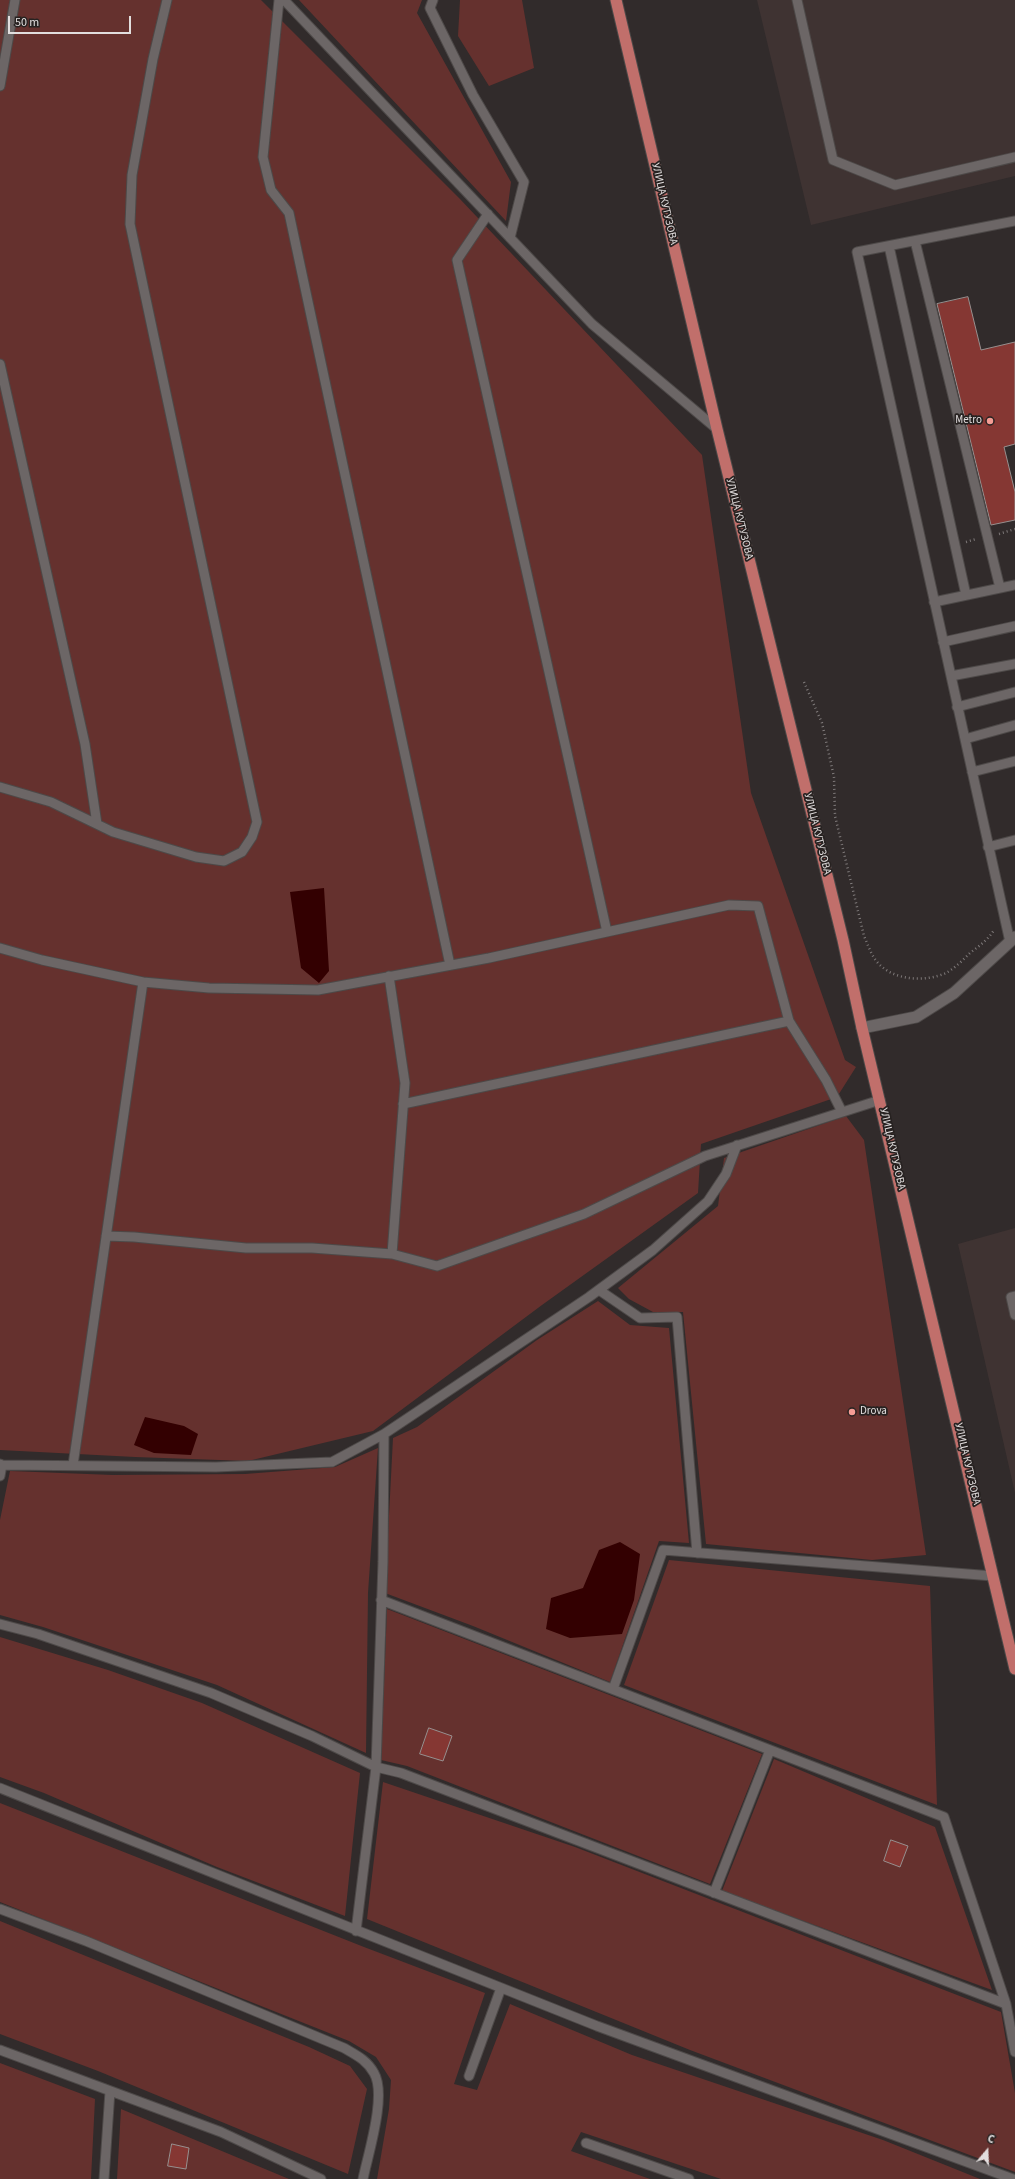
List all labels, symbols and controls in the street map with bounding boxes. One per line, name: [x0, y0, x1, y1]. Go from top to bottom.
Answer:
scale bar: [10, 8, 133, 34]
text: 50 m: [15, 14, 39, 31]
street label: УЛИЦА КУТУЗОВА: [648, 162, 680, 246]
place label: Metro: [955, 414, 982, 428]
marker: Metro: [985, 416, 995, 426]
street label: УЛИЦА КУТУЗОВА: [722, 477, 756, 561]
street label: УЛИЦА КУТУЗОВА: [800, 792, 834, 876]
street label: УЛИЦА КУТУЗОВА: [876, 1107, 908, 1191]
place label: Drova: [860, 1405, 887, 1419]
marker: Drova: [847, 1407, 857, 1417]
street label: УЛИЦА КУТУЗОВА: [951, 1422, 983, 1506]
north arrow: [967, 2131, 1007, 2171]
text: С: [986, 2131, 997, 2147]

